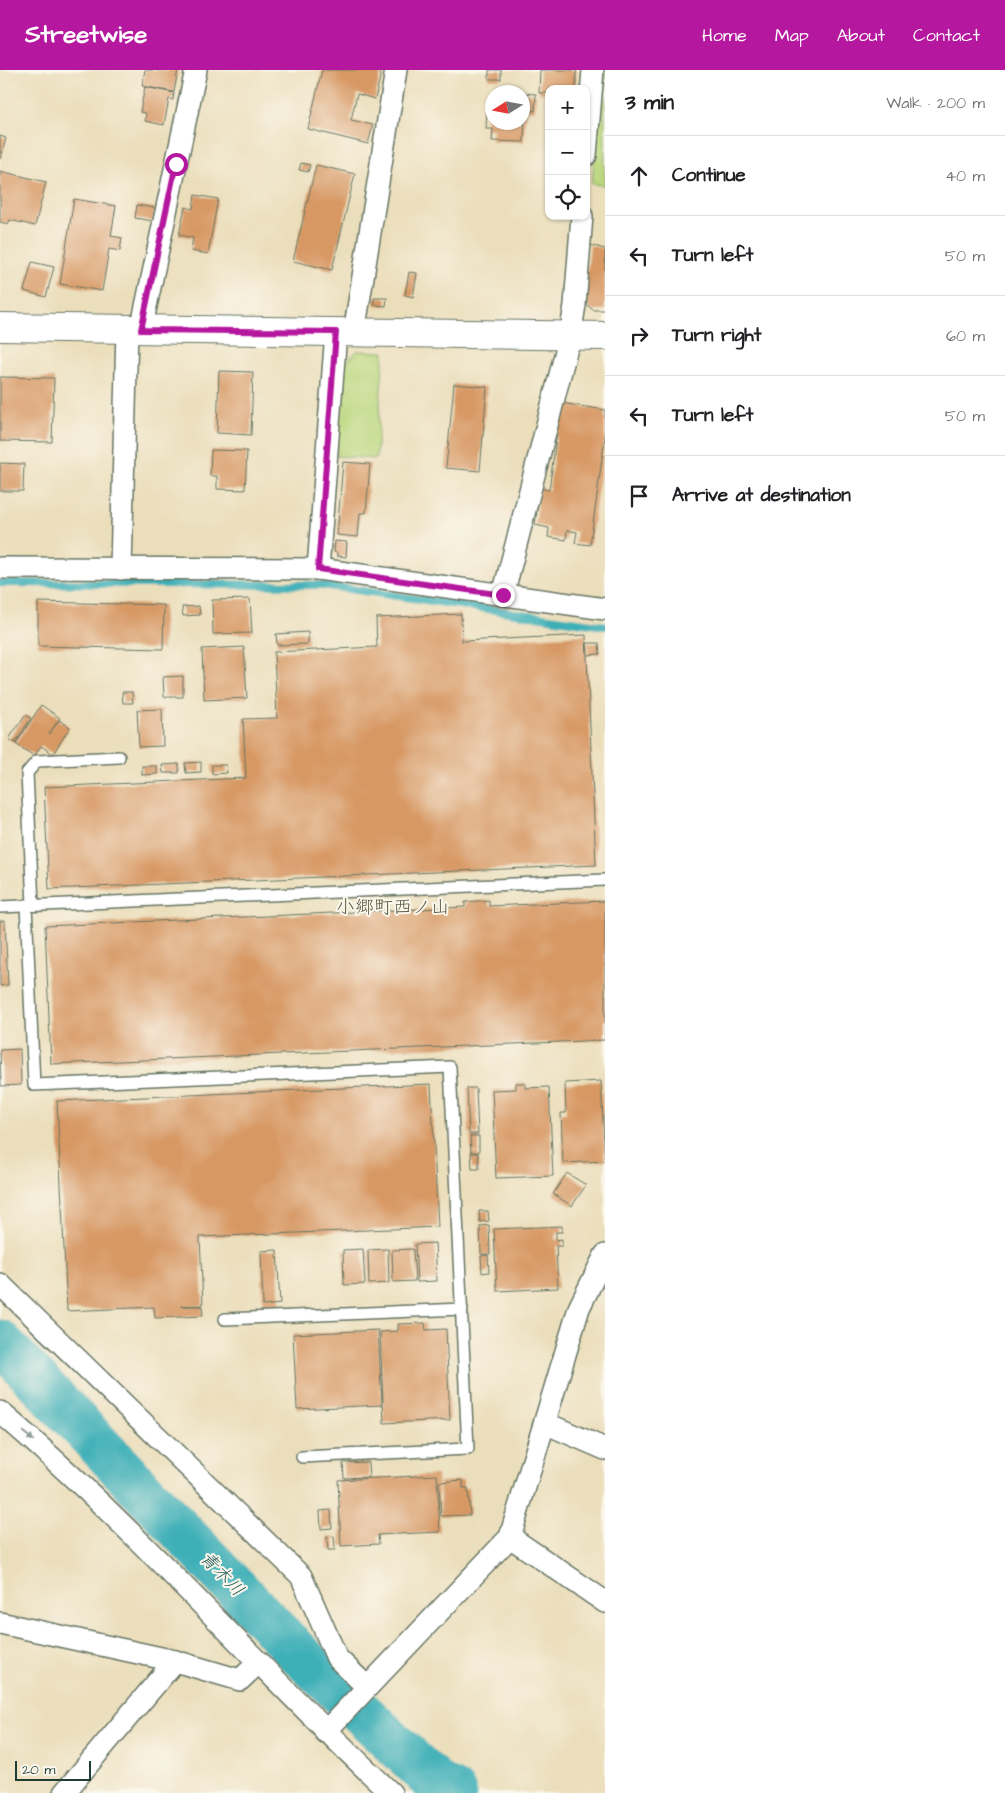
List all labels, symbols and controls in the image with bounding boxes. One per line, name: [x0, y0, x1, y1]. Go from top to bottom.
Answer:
text: Streetwise: [25, 18, 147, 52]
text: Home: [702, 23, 747, 48]
text: Map: [775, 23, 809, 48]
text: About: [837, 23, 885, 48]
text: Contact: [913, 23, 980, 48]
north arrow: [485, 85, 530, 130]
map controls: [545, 85, 590, 220]
button: +: [545, 85, 590, 130]
text: 3 min: [625, 88, 674, 117]
text: Walk · 200 m: [886, 92, 985, 114]
button: −: [545, 130, 590, 175]
route start: [165, 153, 188, 176]
icon: ahead: [625, 162, 653, 190]
text: Continue: [672, 162, 746, 189]
text: 40 m: [945, 165, 985, 187]
button: locate: [545, 175, 590, 220]
icon: left: [625, 242, 653, 270]
text: Turn left: [672, 242, 753, 269]
text: 50 m: [945, 245, 985, 267]
icon: right: [625, 322, 653, 350]
text: Turn right: [672, 322, 761, 349]
text: 60 m: [946, 325, 985, 347]
icon: left: [625, 402, 653, 430]
text: Turn left: [672, 402, 753, 429]
text: 50 m: [945, 405, 985, 427]
icon: arrive: [625, 482, 653, 510]
text: Arrive at destination: [672, 482, 851, 509]
route end: [492, 584, 515, 607]
district label: 小郷町西ノ山: [336, 894, 450, 921]
one-way arrow: [21, 1430, 34, 1441]
water label: 青木川: [194, 1546, 250, 1602]
scale bar: [15, 1758, 91, 1781]
text: 20 m: [22, 1760, 55, 1780]

